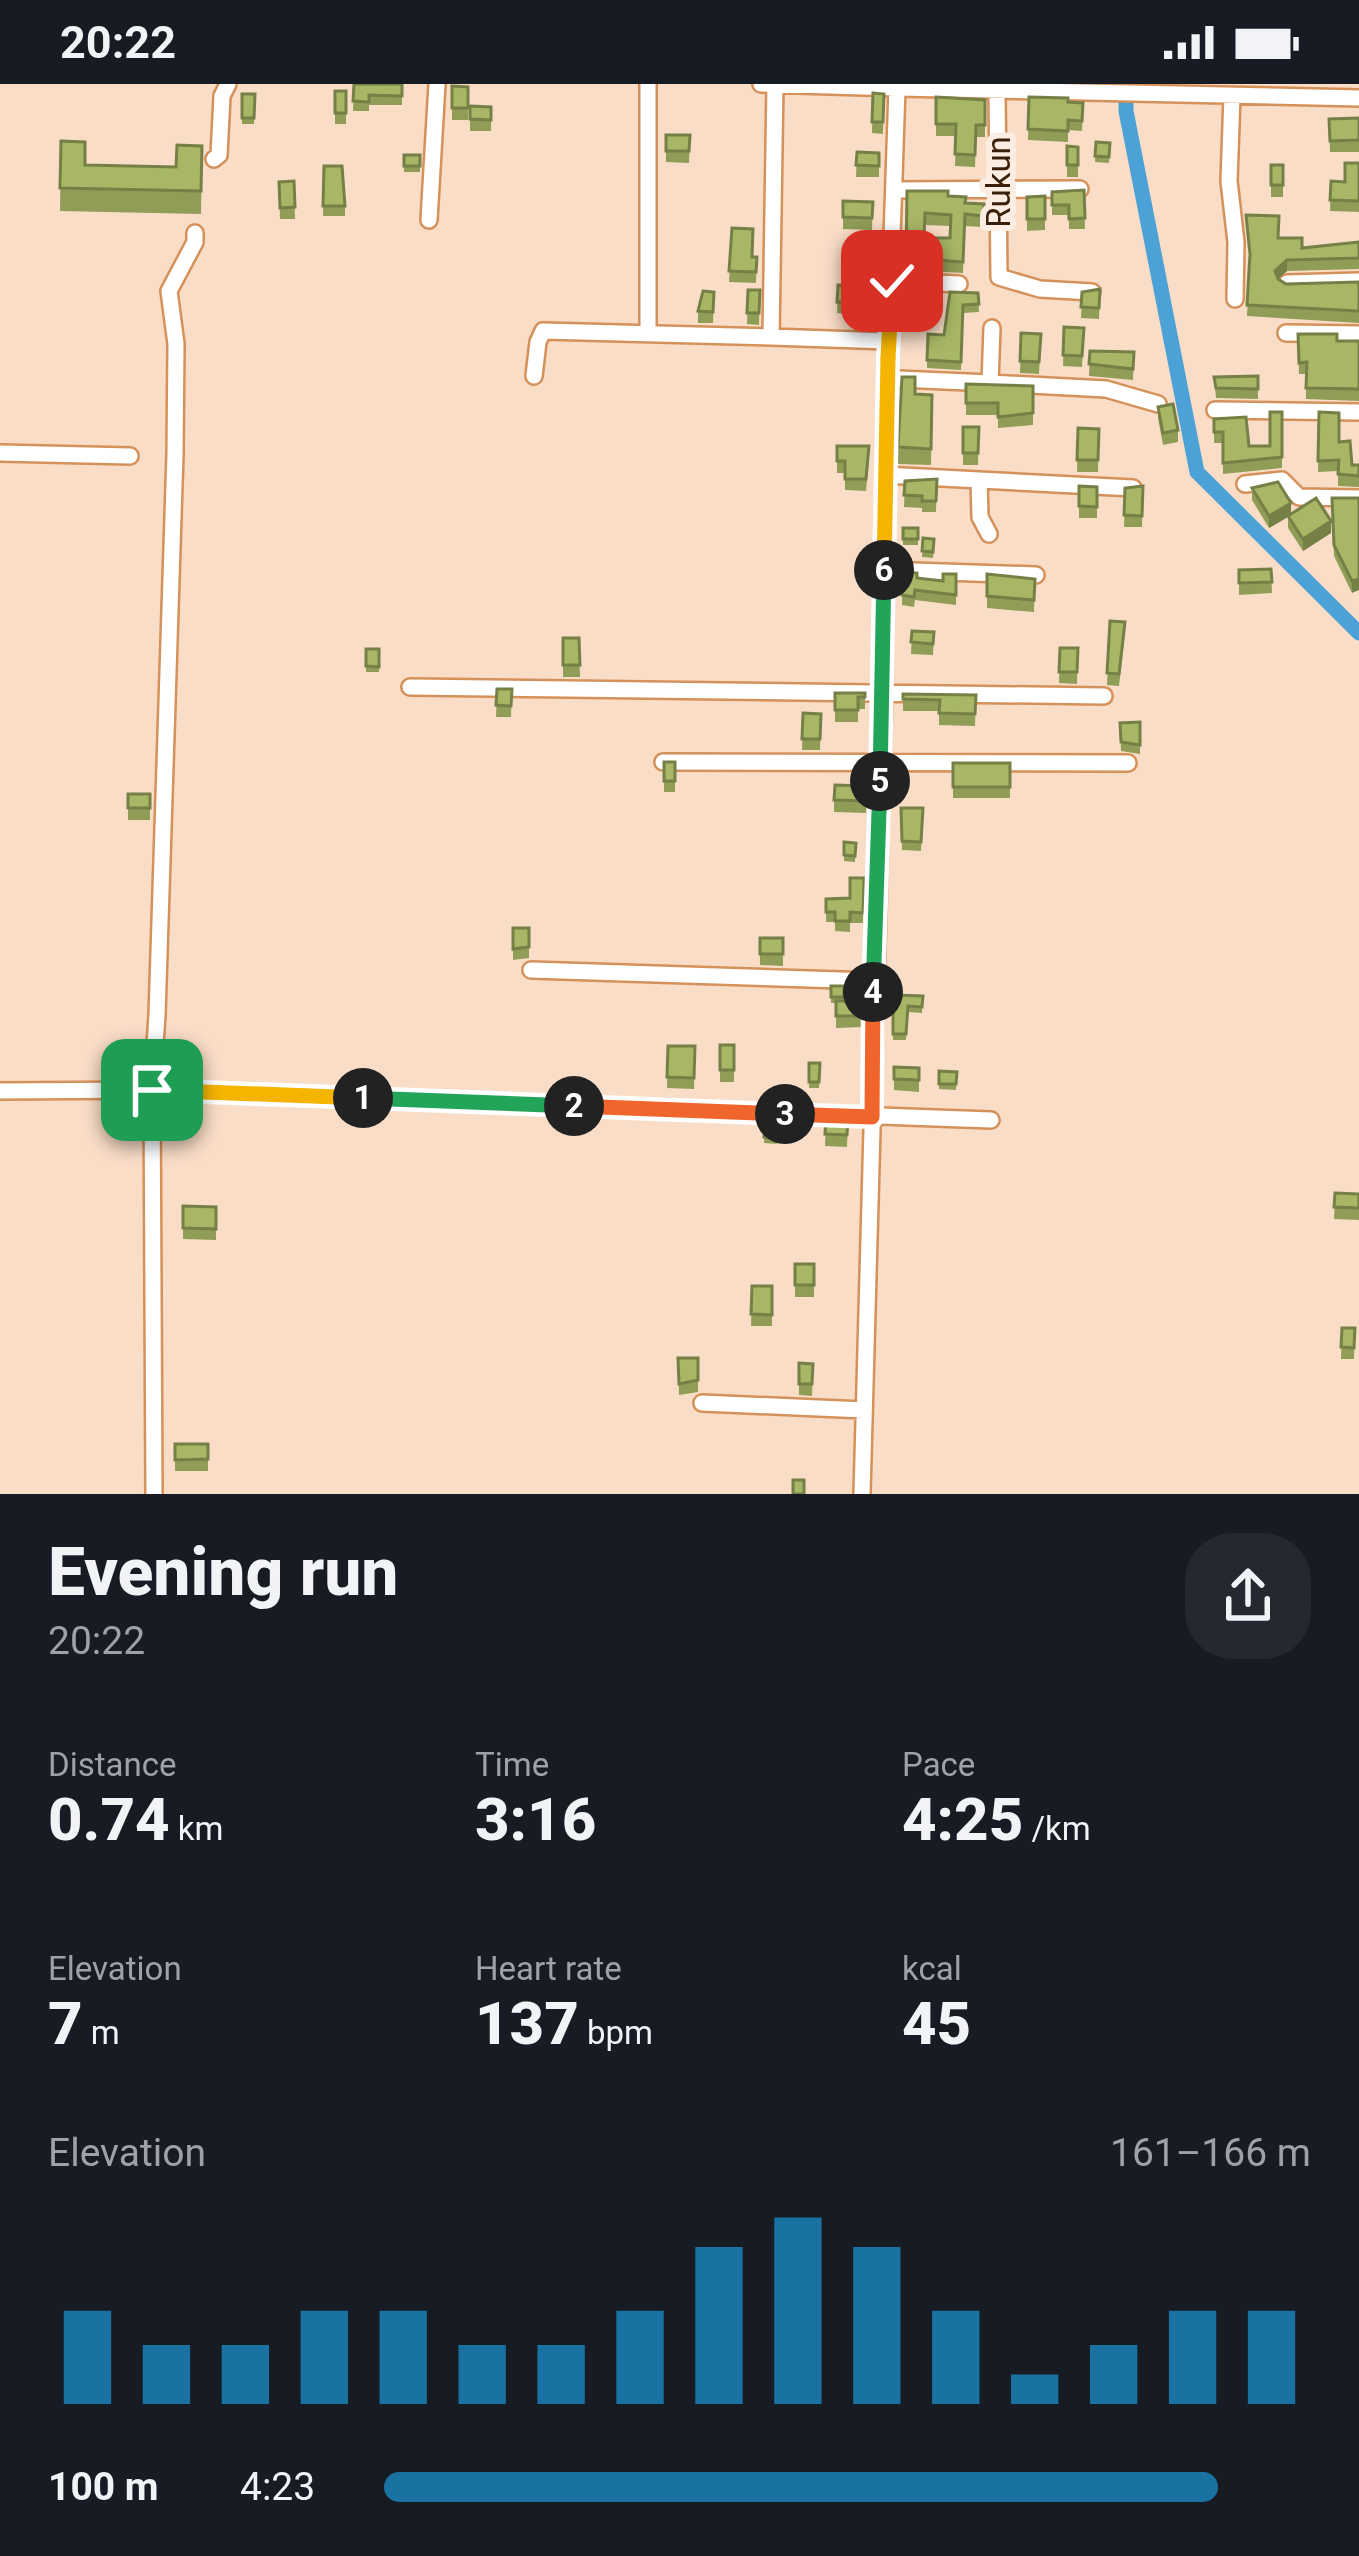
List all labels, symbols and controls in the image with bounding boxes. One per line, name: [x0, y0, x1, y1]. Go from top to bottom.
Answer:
text: 20:22: [60, 16, 176, 69]
street label: Rukun: [979, 136, 1018, 228]
pin: [841, 230, 943, 332]
icon: check: [859, 248, 925, 314]
pin: 6: [854, 540, 914, 600]
text: 6: [875, 550, 893, 589]
pin: 5: [850, 751, 910, 811]
text: 5: [871, 761, 889, 800]
pin: 4: [843, 962, 903, 1022]
text: 4: [864, 972, 882, 1011]
pin: [101, 1039, 203, 1141]
icon: arrive: [119, 1057, 185, 1123]
pin: 1: [333, 1068, 393, 1128]
pin: 2: [544, 1076, 604, 1136]
text: 1: [354, 1078, 372, 1117]
pin: 3: [755, 1084, 815, 1144]
text: 2: [565, 1086, 583, 1125]
text: 3: [776, 1094, 794, 1133]
button: share: [1185, 1533, 1311, 1659]
text: Evening run: [48, 1534, 399, 1611]
text: 20:22: [48, 1618, 145, 1664]
text: Distance: [48, 1745, 176, 1784]
text: Time: [475, 1745, 549, 1784]
text: Pace: [902, 1745, 975, 1784]
text: 0.74: [48, 1784, 170, 1855]
text: 3:16: [475, 1784, 596, 1855]
text: 4:25: [902, 1784, 1023, 1855]
text: km: [170, 1809, 223, 1848]
text: /km: [1023, 1809, 1091, 1848]
text: Elevation: [48, 1949, 182, 1988]
text: Heart rate: [475, 1949, 622, 1988]
text: kcal: [902, 1949, 962, 1988]
text: 7: [48, 1988, 83, 2059]
text: 137: [475, 1988, 579, 2059]
text: 45: [902, 1988, 971, 2059]
text: m: [83, 2013, 120, 2052]
text: bpm: [579, 2013, 653, 2052]
text: Elevation: [48, 2130, 206, 2176]
text: 161–166 m: [1110, 2130, 1311, 2176]
text: 100 m: [48, 2464, 159, 2510]
text: 4:23: [240, 2464, 315, 2510]

